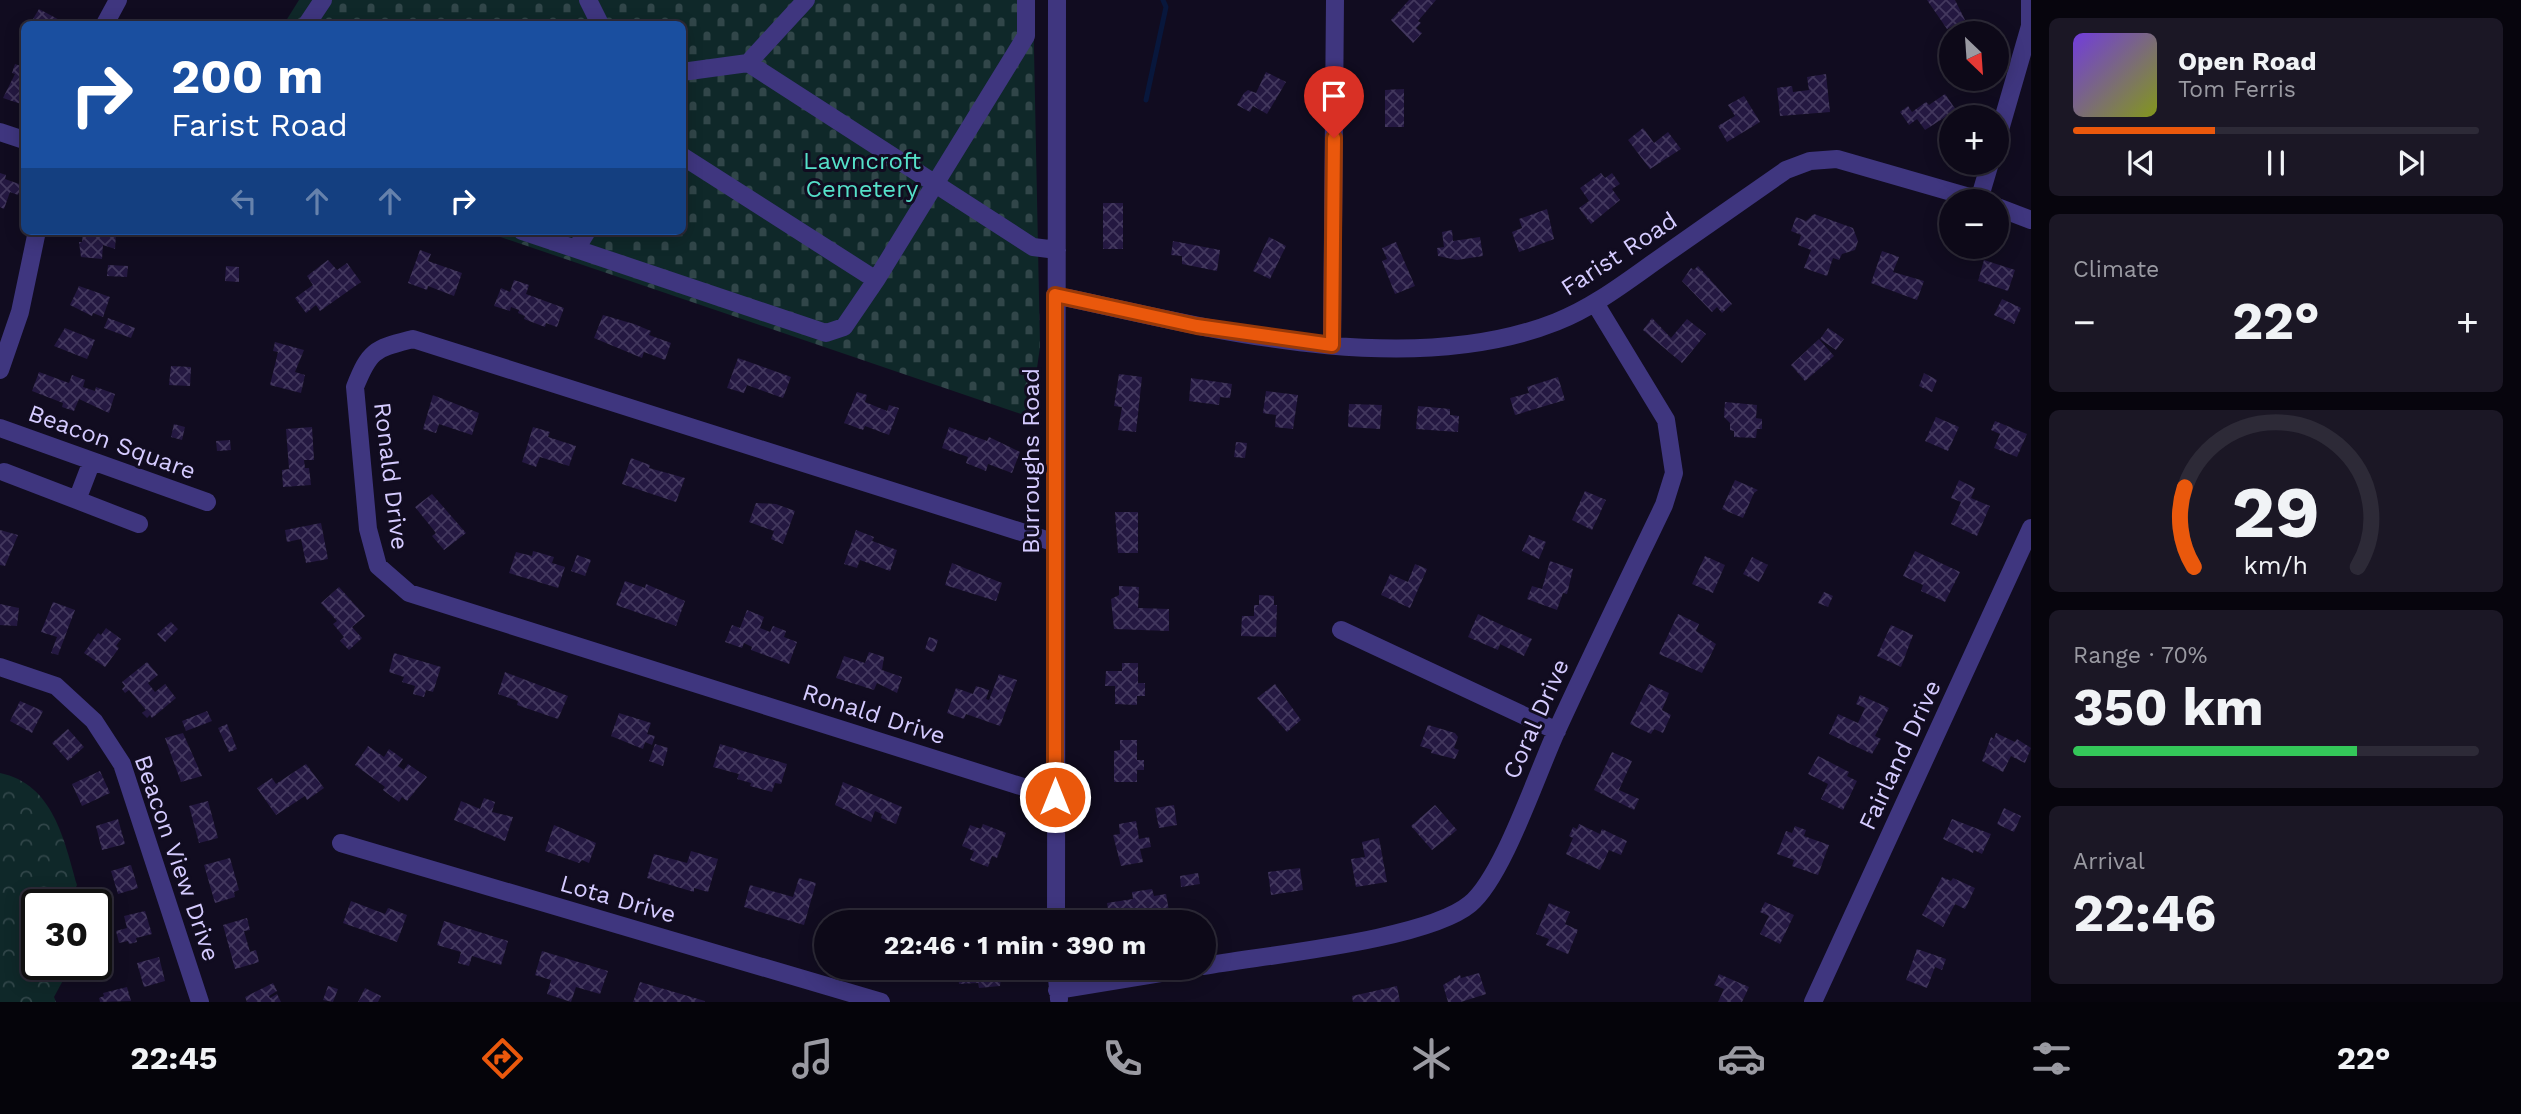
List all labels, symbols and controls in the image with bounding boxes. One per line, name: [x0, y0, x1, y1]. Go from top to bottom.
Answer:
north arrow: [1939, 21, 2009, 91]
map controls: [1939, 21, 2009, 259]
text: Open Road: [2178, 46, 2316, 76]
text: 200 m: [171, 47, 323, 105]
icon: right: [56, 49, 147, 140]
pin: [1304, 66, 1364, 138]
text: Tom Ferris: [2178, 76, 2296, 103]
icon: arrive: [1315, 77, 1353, 115]
button: +: [1939, 105, 2009, 175]
text: Farist Road: [171, 106, 348, 144]
icon: previous: [2122, 144, 2160, 182]
icon: pause: [2257, 144, 2295, 182]
icon: next: [2392, 144, 2430, 182]
park label: Lawncroft Cemetery: [803, 147, 921, 203]
icon: left: [225, 182, 263, 220]
icon: ahead: [298, 182, 336, 220]
icon: ahead: [371, 182, 409, 220]
icon: right: [444, 182, 482, 220]
button: −: [1939, 189, 2009, 259]
street label: Farist Road: [1556, 206, 1682, 302]
text: Climate: [2073, 256, 2159, 283]
text: 22°: [2232, 291, 2320, 352]
text: −: [2073, 300, 2096, 344]
text: +: [2456, 300, 2479, 344]
street label: Burroughs Road: [1017, 368, 1045, 554]
street label: Beacon Square: [24, 399, 200, 485]
street label: Ronald Drive: [368, 401, 414, 551]
text: 29: [2232, 469, 2320, 555]
text: km/h: [2244, 551, 2308, 580]
text: Range · 70%: [2073, 642, 2207, 669]
street label: Coral Drive: [1497, 655, 1575, 783]
street label: Fairland Drive: [1853, 676, 1947, 834]
text: 350 km: [2073, 677, 2264, 738]
street label: Ronald Drive: [799, 678, 949, 750]
street label: Beacon View Drive: [129, 751, 225, 965]
position arrow: [1018, 760, 1092, 834]
text: Arrival: [2073, 848, 2145, 875]
street label: Lota Drive: [557, 869, 679, 929]
text: 22:46: [2073, 883, 2216, 944]
speed limit sign: 30: [21, 889, 112, 980]
text: 22:46 · 1 min · 390 m: [884, 930, 1146, 960]
icon: directions: [478, 1034, 527, 1083]
icon: music: [788, 1034, 837, 1083]
icon: phone: [1098, 1034, 1147, 1083]
icon: climate: [1407, 1034, 1456, 1083]
icon: car: [1717, 1034, 1766, 1083]
icon: filters: [2027, 1034, 2076, 1083]
text: 22:45: [130, 1039, 218, 1077]
text: 22°: [2337, 1039, 2391, 1077]

